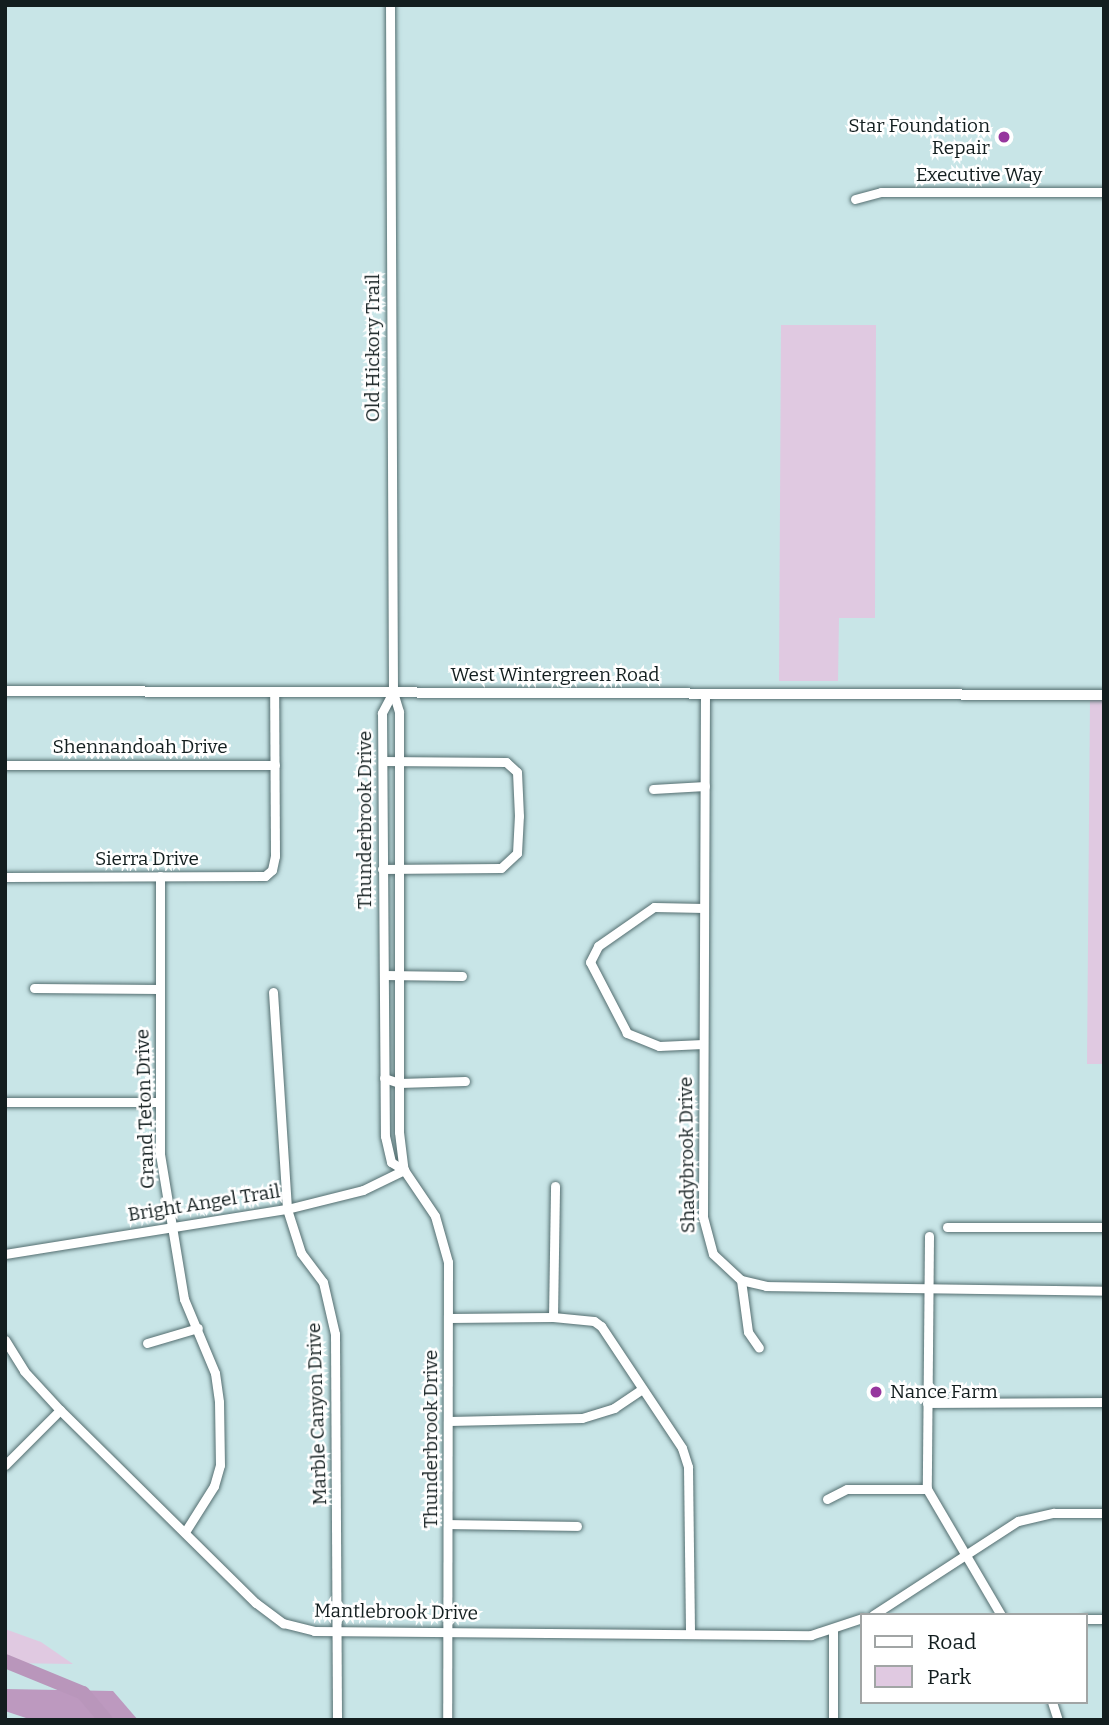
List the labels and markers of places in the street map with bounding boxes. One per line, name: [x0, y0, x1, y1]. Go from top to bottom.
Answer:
place label: Star Foundation Repair: [848, 115, 990, 159]
marker: Star Foundation Repair: [996, 129, 1012, 145]
place label: Nance Farm: [890, 1381, 998, 1403]
marker: Nance Farm: [868, 1384, 884, 1400]

